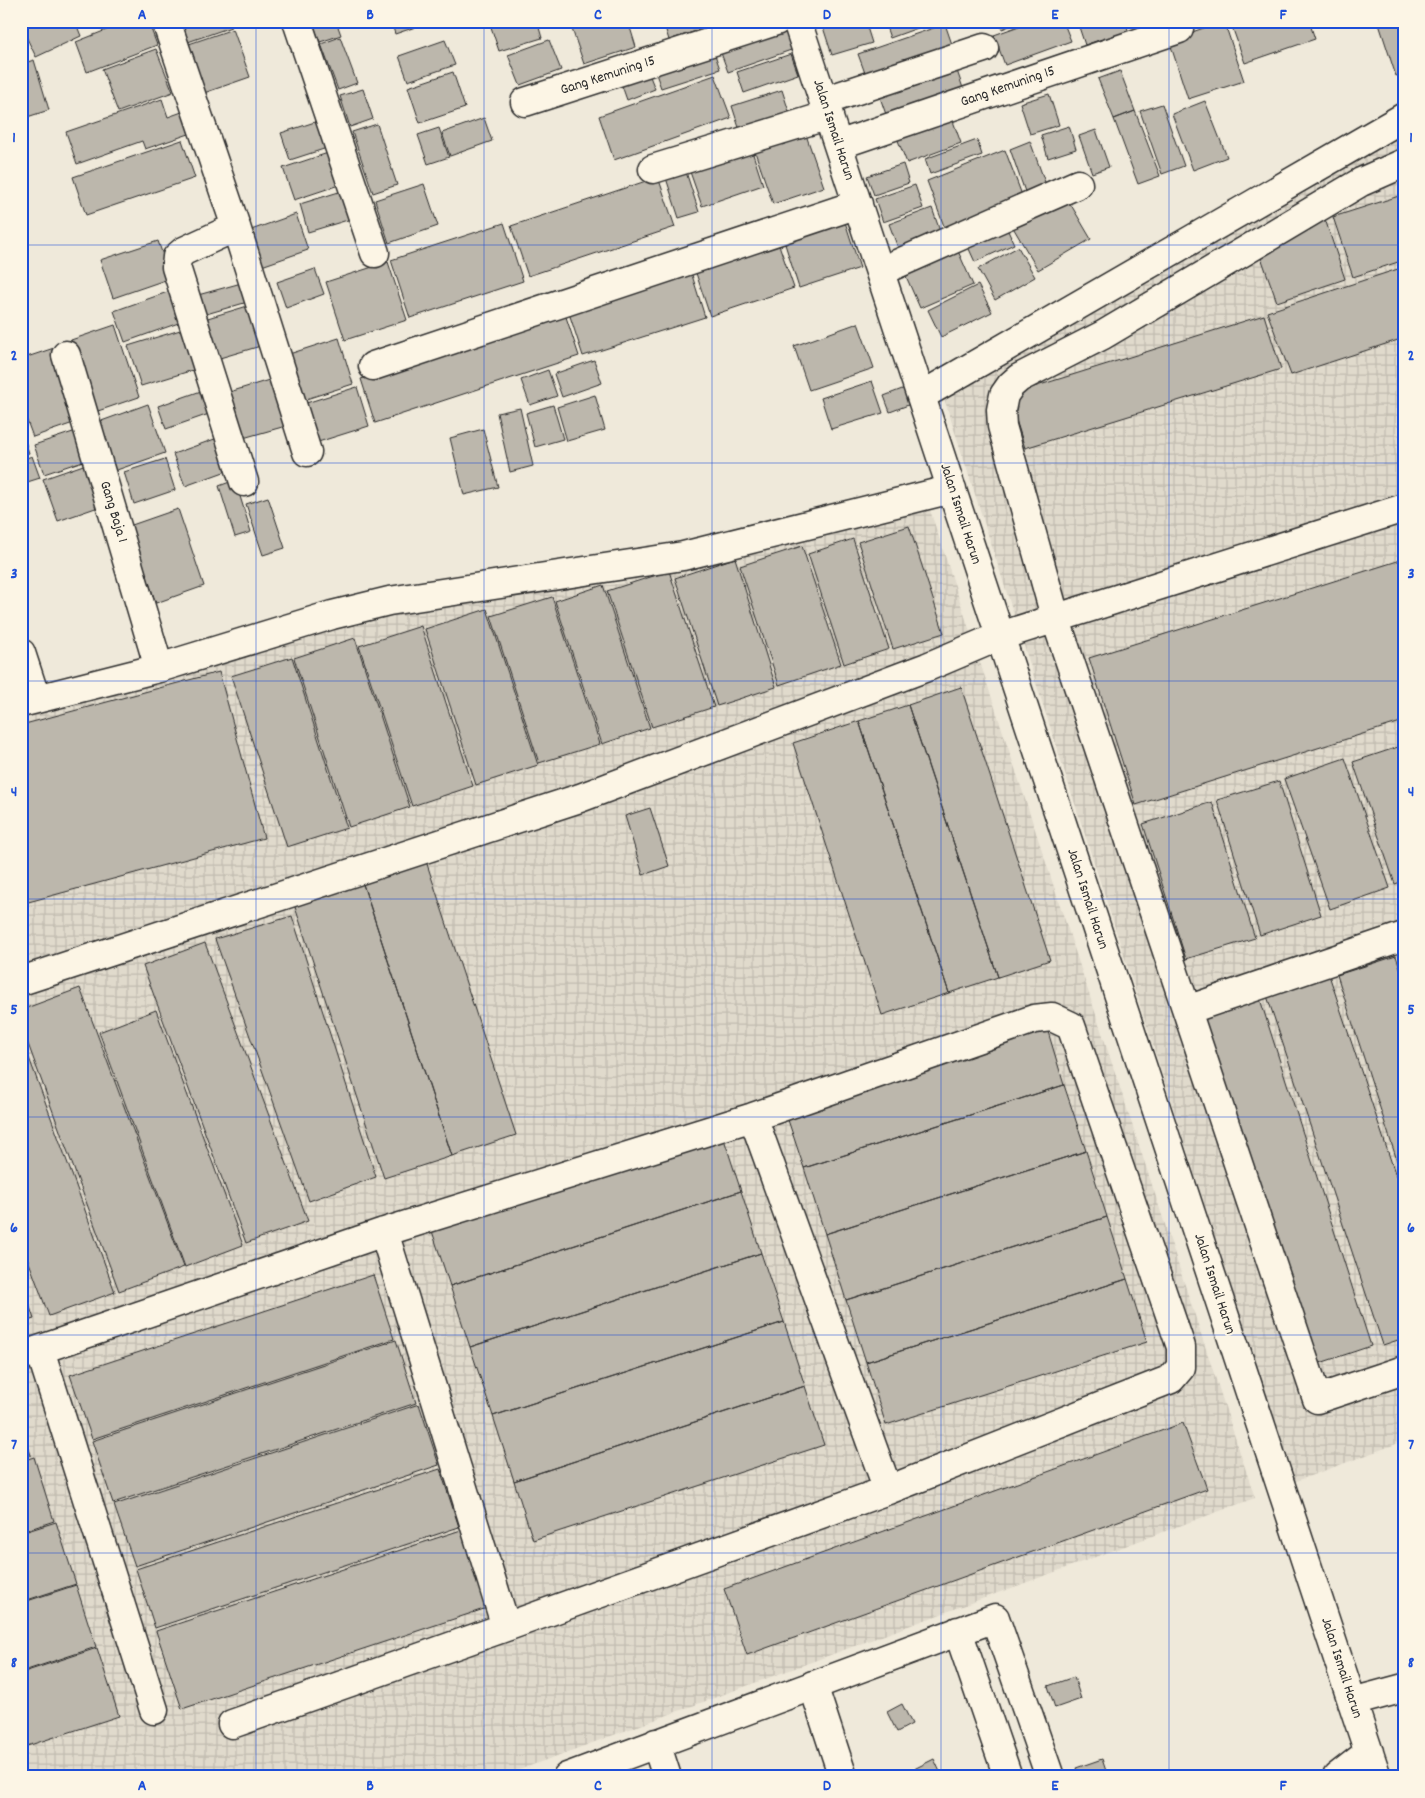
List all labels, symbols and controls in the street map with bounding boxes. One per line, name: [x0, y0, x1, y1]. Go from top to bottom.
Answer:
text: A: [138, 4, 147, 27]
text: B: [366, 4, 374, 27]
text: C: [594, 4, 602, 27]
text: D: [823, 4, 832, 27]
text: E: [1051, 4, 1059, 27]
text: F: [1279, 4, 1287, 27]
street label: Gang Kemuning 15: [558, 50, 658, 102]
street label: Gang Kemuning 15: [958, 61, 1058, 113]
street label: Jalan Ismail Harun: [806, 77, 860, 183]
text: 1: [12, 127, 16, 150]
text: 1: [1409, 127, 1413, 150]
text: 2: [11, 345, 18, 368]
text: 2: [1408, 345, 1415, 368]
street label: Jalan Ismail Harun: [933, 461, 987, 567]
street label: Gang Baja 1: [93, 478, 133, 546]
text: 3: [10, 563, 18, 586]
text: 3: [1407, 563, 1415, 586]
text: 4: [11, 781, 17, 804]
text: 4: [1408, 781, 1414, 804]
street label: Jalan Ismail Harun: [1060, 846, 1114, 952]
text: 5: [10, 999, 18, 1022]
text: 5: [1407, 999, 1415, 1022]
text: 6: [10, 1217, 18, 1240]
text: 6: [1407, 1217, 1415, 1240]
street label: Jalan Ismail Harun: [1187, 1231, 1241, 1337]
text: 7: [11, 1434, 17, 1457]
text: 7: [1408, 1434, 1414, 1457]
street label: Jalan Ismail Harun: [1314, 1615, 1368, 1721]
text: 8: [11, 1652, 18, 1675]
text: 8: [1408, 1652, 1415, 1675]
text: A: [138, 1775, 147, 1798]
text: B: [366, 1775, 374, 1798]
text: C: [594, 1775, 602, 1798]
text: D: [823, 1775, 832, 1798]
text: E: [1051, 1775, 1059, 1798]
text: F: [1279, 1775, 1287, 1798]

